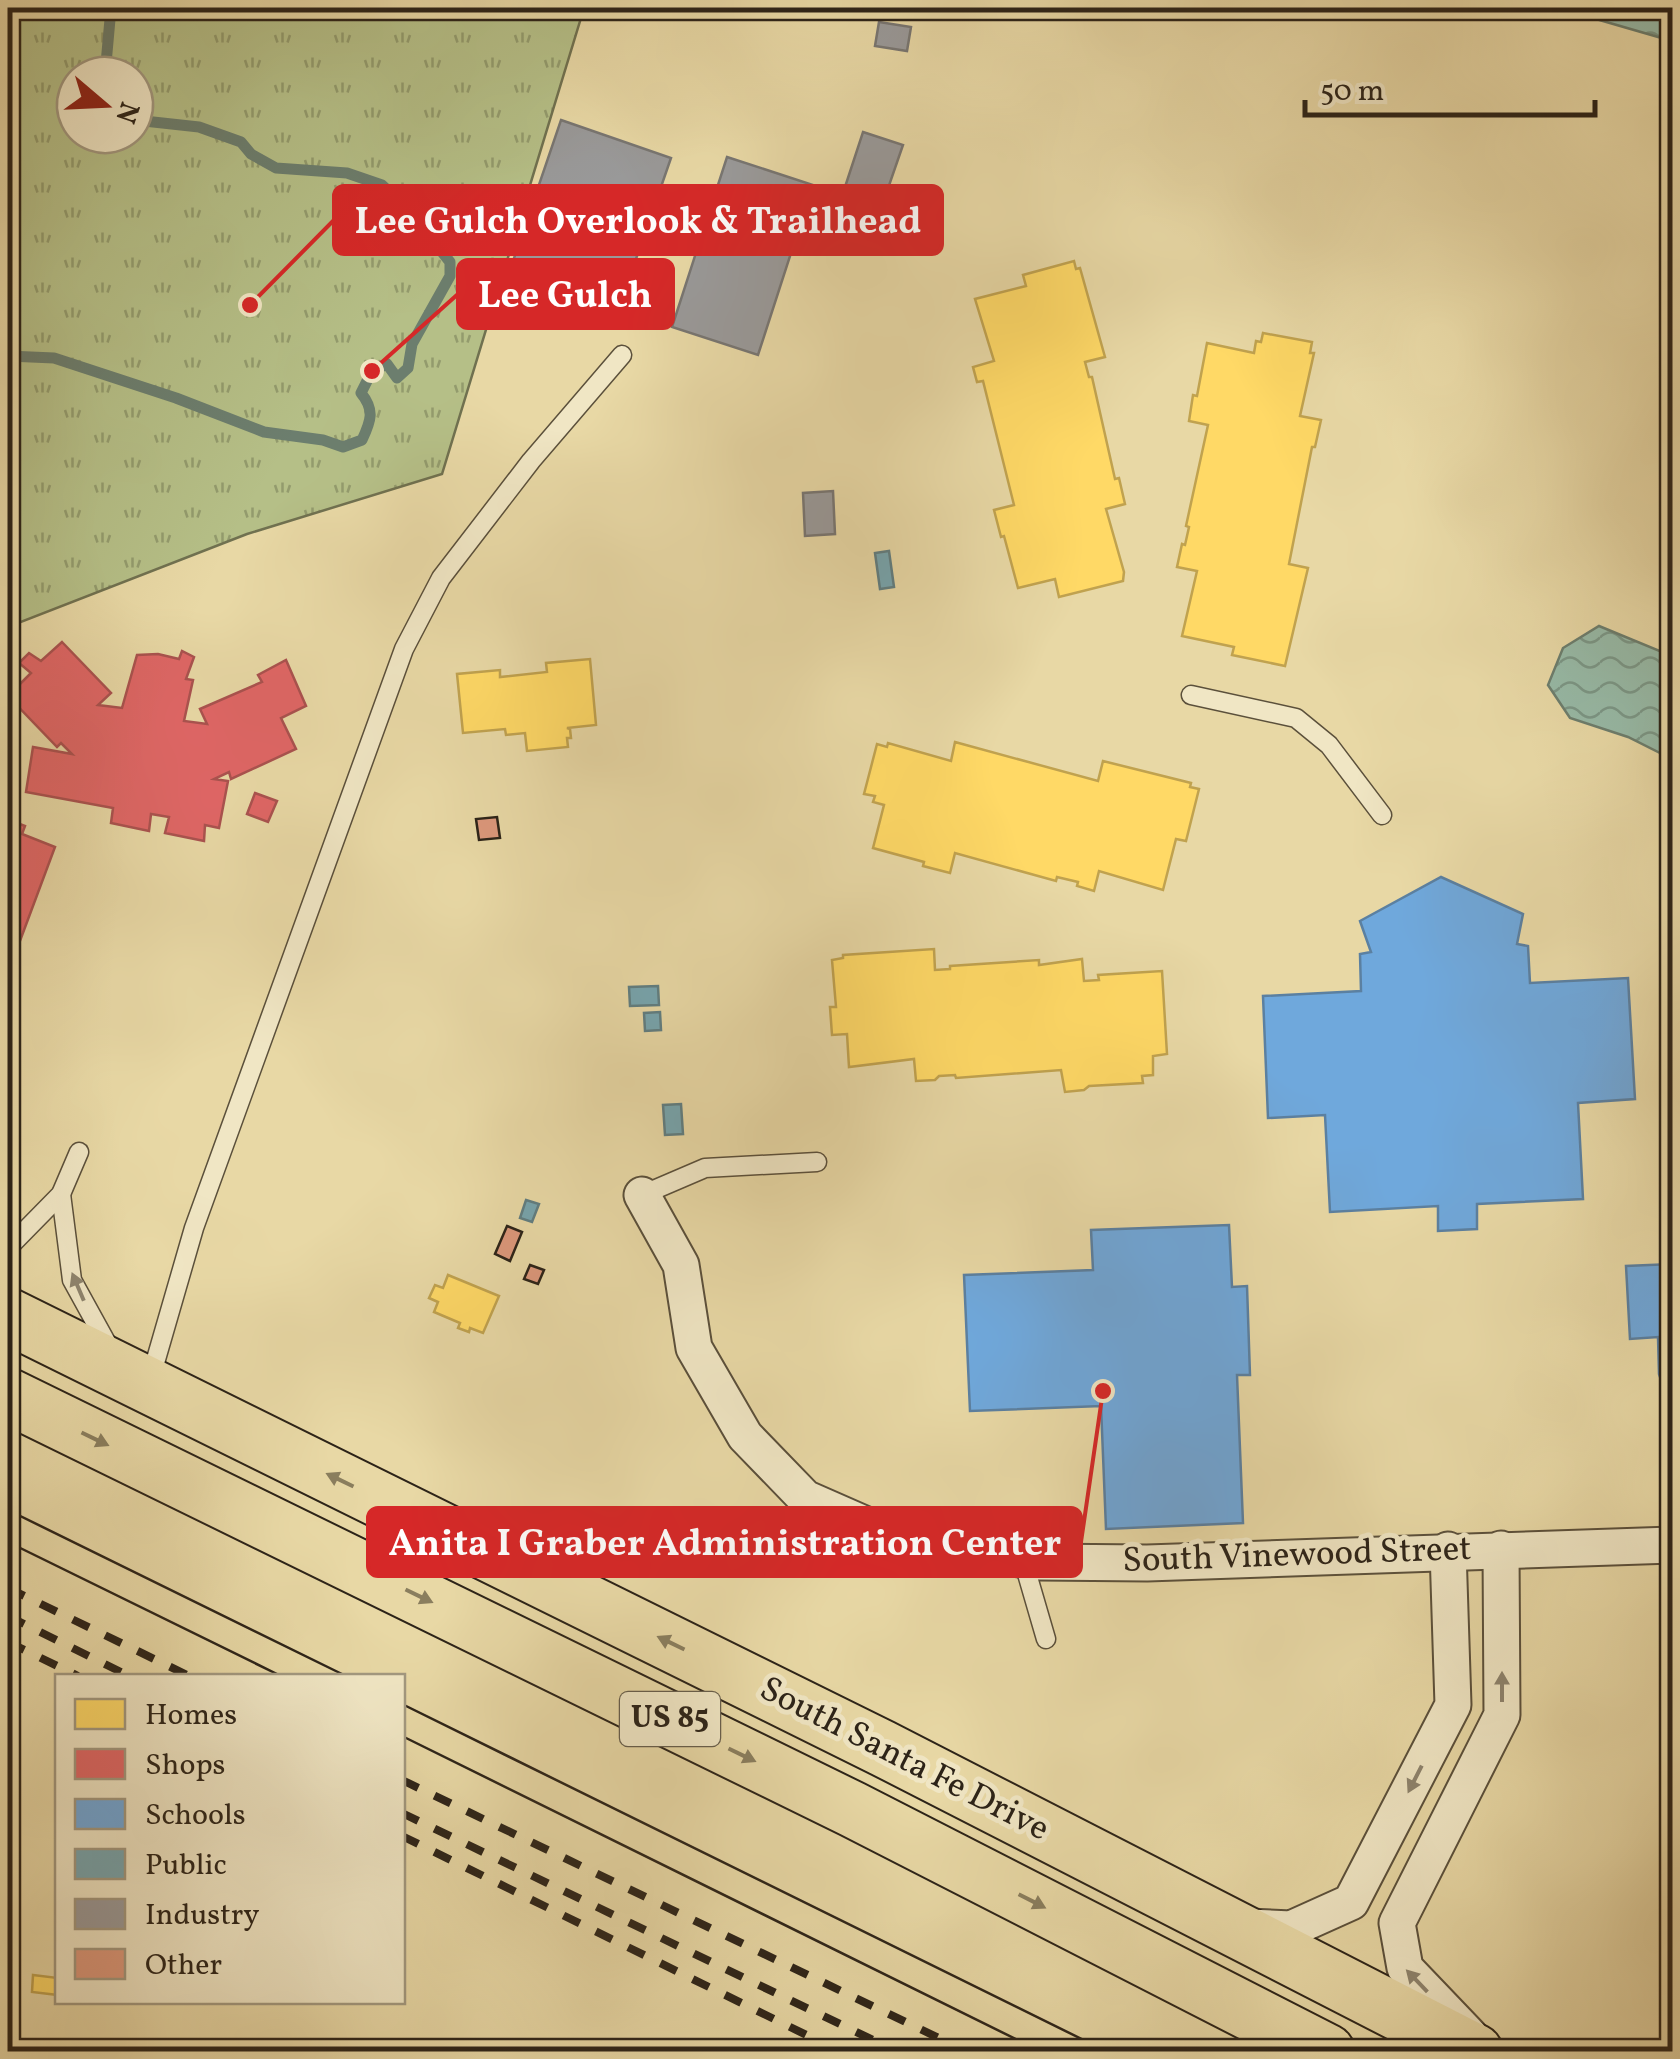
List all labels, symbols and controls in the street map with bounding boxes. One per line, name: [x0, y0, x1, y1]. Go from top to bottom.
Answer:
north arrow: [55, 55, 155, 155]
scale bar: [1305, 55, 1595, 117]
text: 50 m: [1320, 71, 1384, 113]
text: N: [105, 96, 148, 128]
callout: Lee Gulch Overlook & Trailhead: [334, 186, 942, 254]
text: Lee Gulch Overlook & Trailhead: [355, 197, 921, 250]
callout: Lee Gulch: [458, 260, 673, 328]
text: Lee Gulch: [478, 271, 652, 324]
one-way arrow: [70, 1272, 86, 1302]
one-way arrow: [81, 1430, 110, 1447]
one-way arrow: [325, 1471, 354, 1488]
callout: Anita I Graber Administration Center: [368, 1508, 1081, 1576]
text: Anita I Graber Administration Center: [389, 1519, 1061, 1572]
street label: South Vinewood Street: [1122, 1526, 1472, 1586]
one-way arrow: [405, 1587, 434, 1604]
one-way arrow: [657, 1635, 686, 1652]
street label: South Santa Fe Drive: [751, 1666, 1057, 1854]
one-way arrow: [1494, 1671, 1510, 1703]
legend: [55, 1674, 405, 2004]
road number: US 85: [620, 1692, 720, 1746]
text: Homes: [145, 1695, 237, 1737]
text: Shops: [145, 1745, 225, 1787]
one-way arrow: [728, 1746, 757, 1763]
one-way arrow: [1407, 1764, 1424, 1793]
text: Schools: [145, 1795, 246, 1837]
text: Public: [145, 1845, 227, 1887]
one-way arrow: [1018, 1892, 1047, 1909]
text: Industry: [145, 1895, 260, 1937]
text: Other: [145, 1945, 222, 1987]
one-way arrow: [1406, 1970, 1429, 1994]

